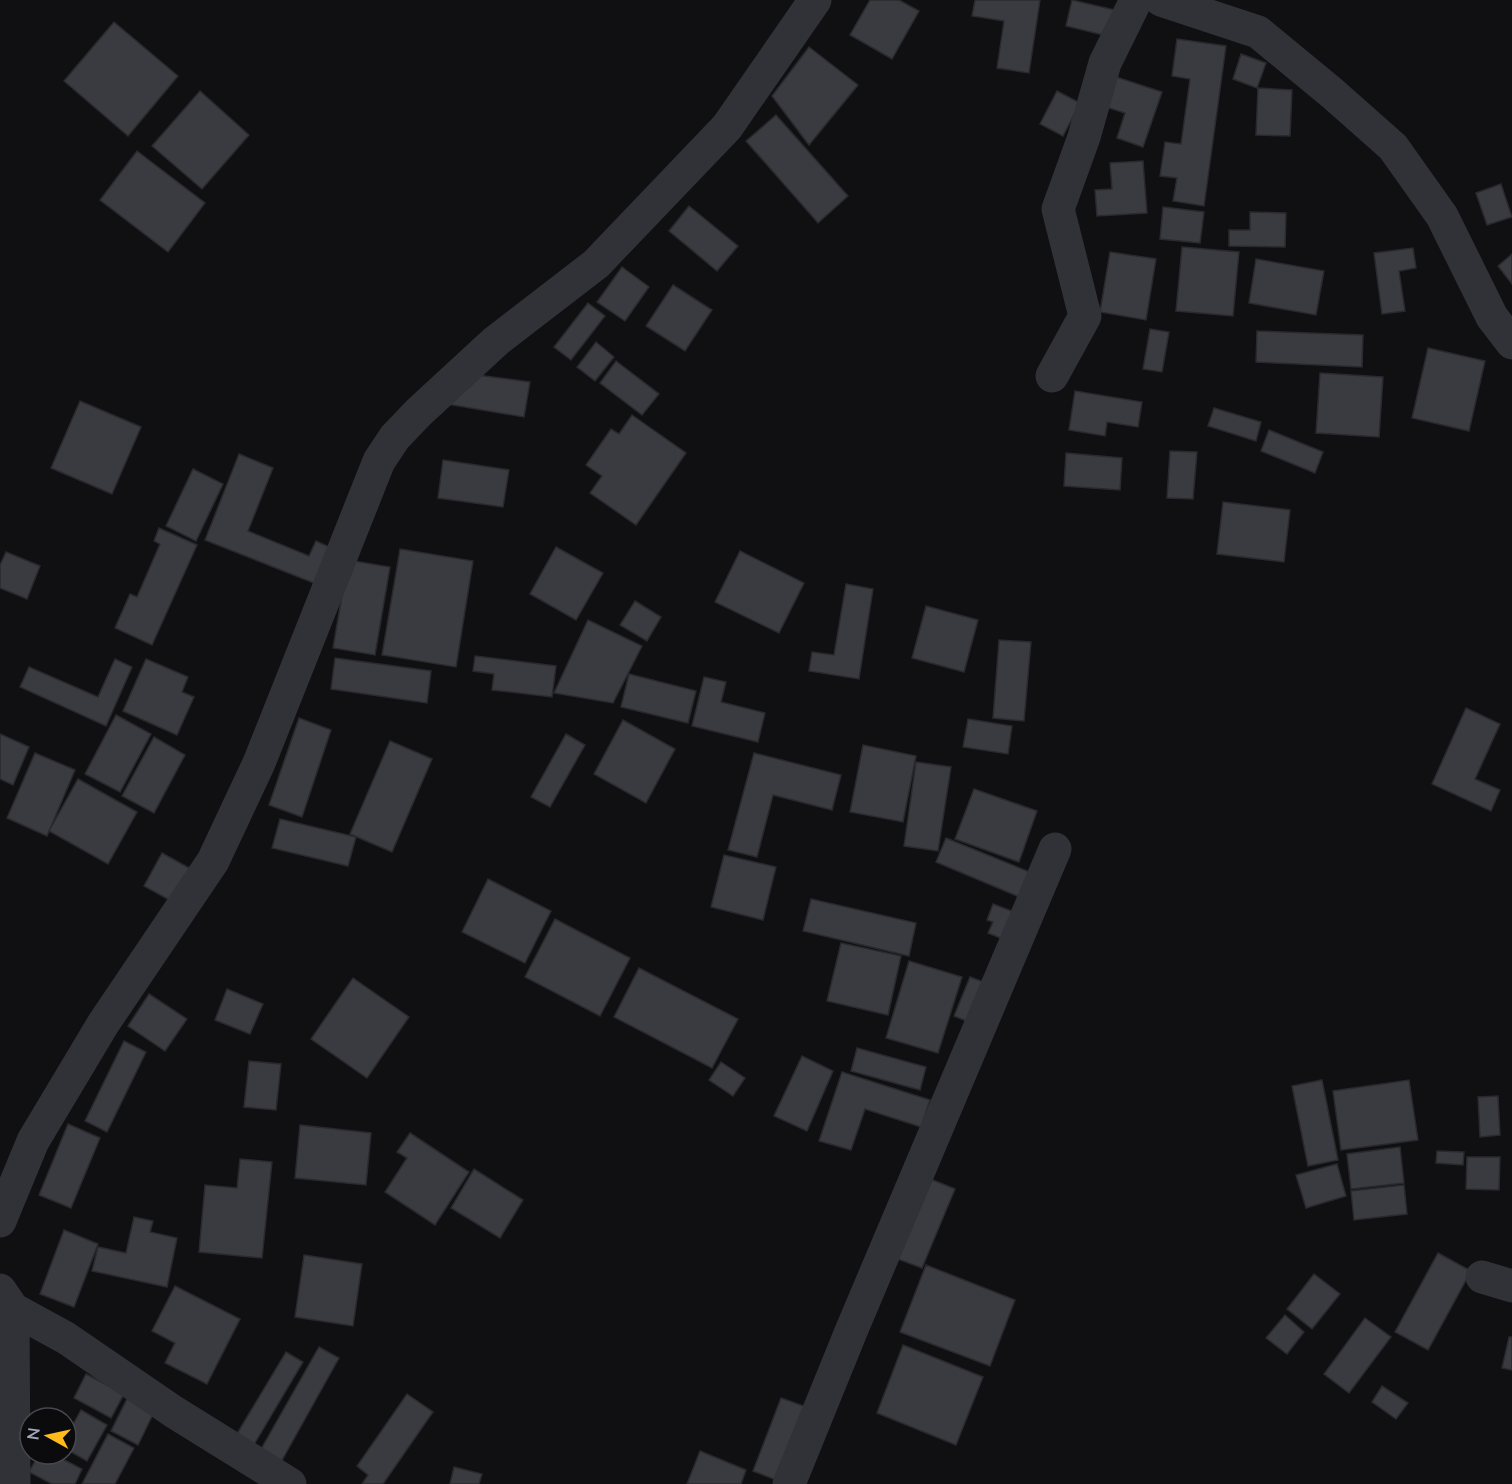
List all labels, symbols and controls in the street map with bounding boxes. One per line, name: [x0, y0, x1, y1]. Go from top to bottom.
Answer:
north arrow: [18, 1406, 78, 1466]
text: N: [22, 1426, 43, 1441]

